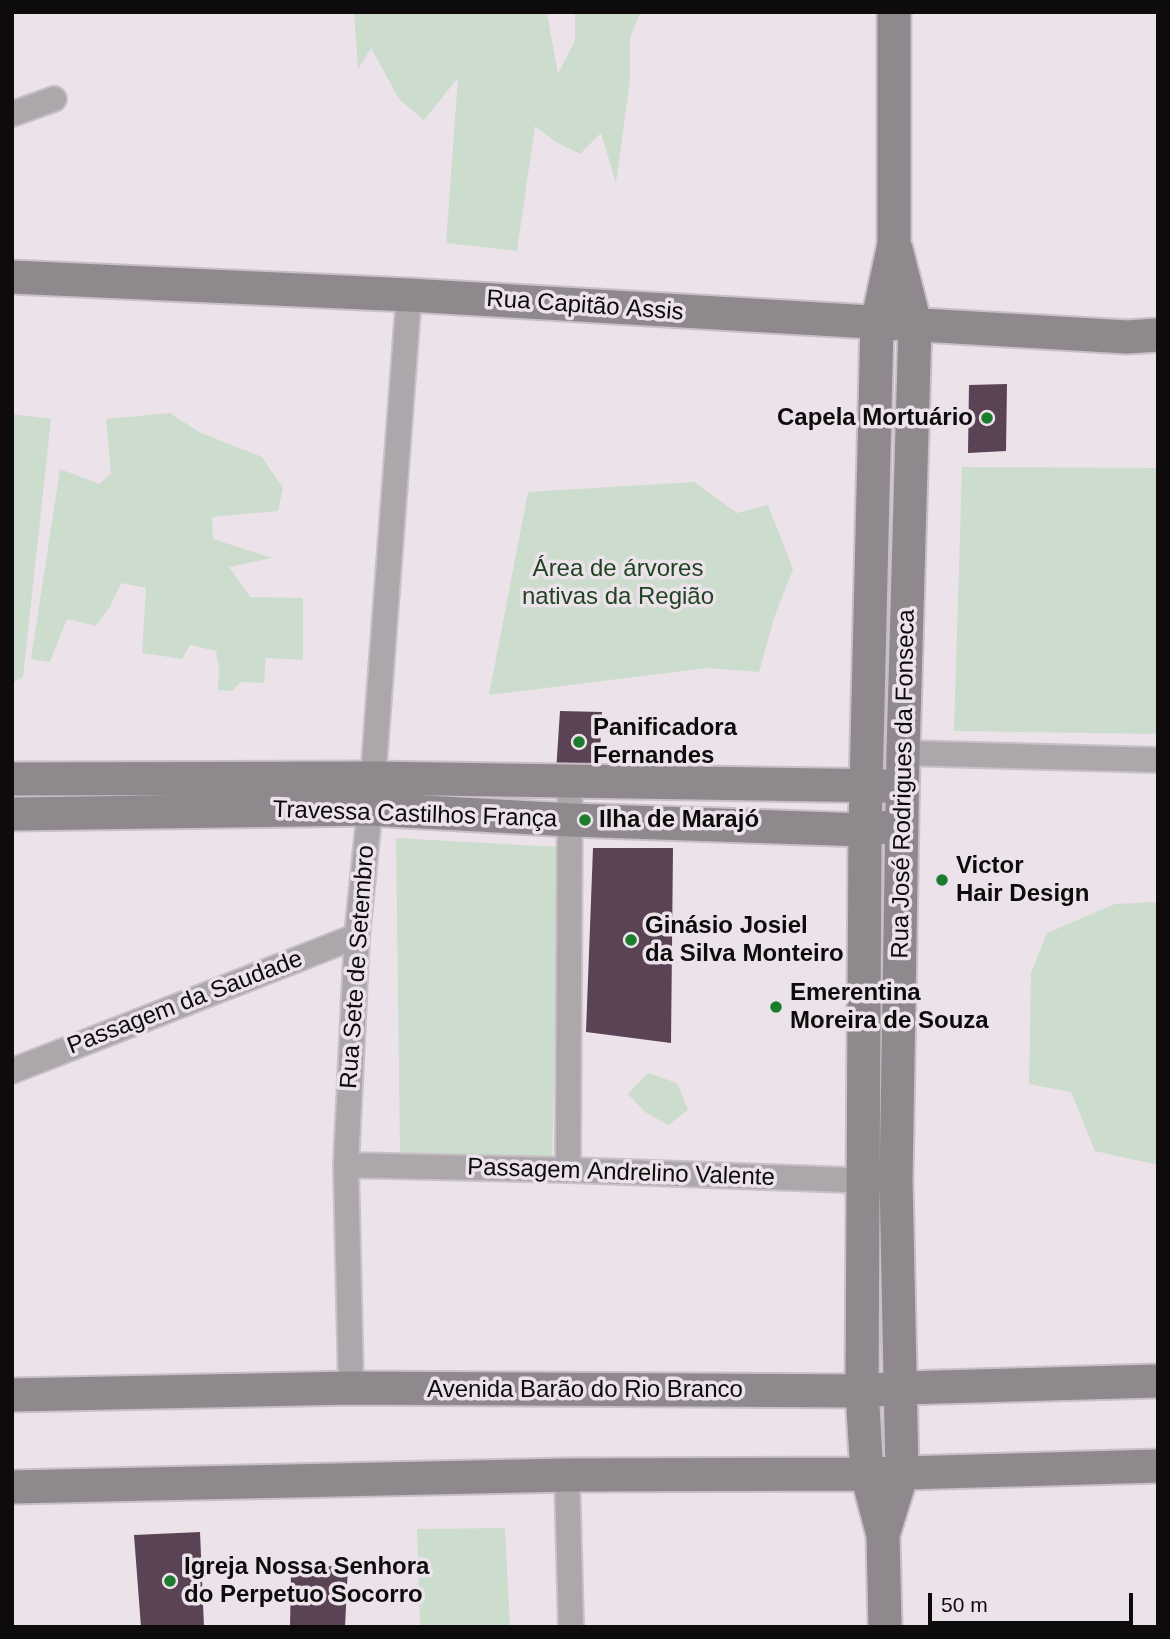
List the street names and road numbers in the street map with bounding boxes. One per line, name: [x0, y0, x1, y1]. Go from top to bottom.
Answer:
street label: Rua Capitão Assis: [486, 285, 684, 327]
street label: Rua José Rodrigues da Fonseca: [887, 609, 921, 959]
street label: Travessa Castilhos França: [272, 796, 558, 834]
street label: Rua Sete de Setembro: [335, 844, 381, 1090]
street label: Passagem da Saudade: [63, 945, 307, 1061]
street label: Passagem Andrelino Valente: [467, 1153, 775, 1193]
street label: Avenida Barão do Rio Branco: [427, 1376, 743, 1404]

